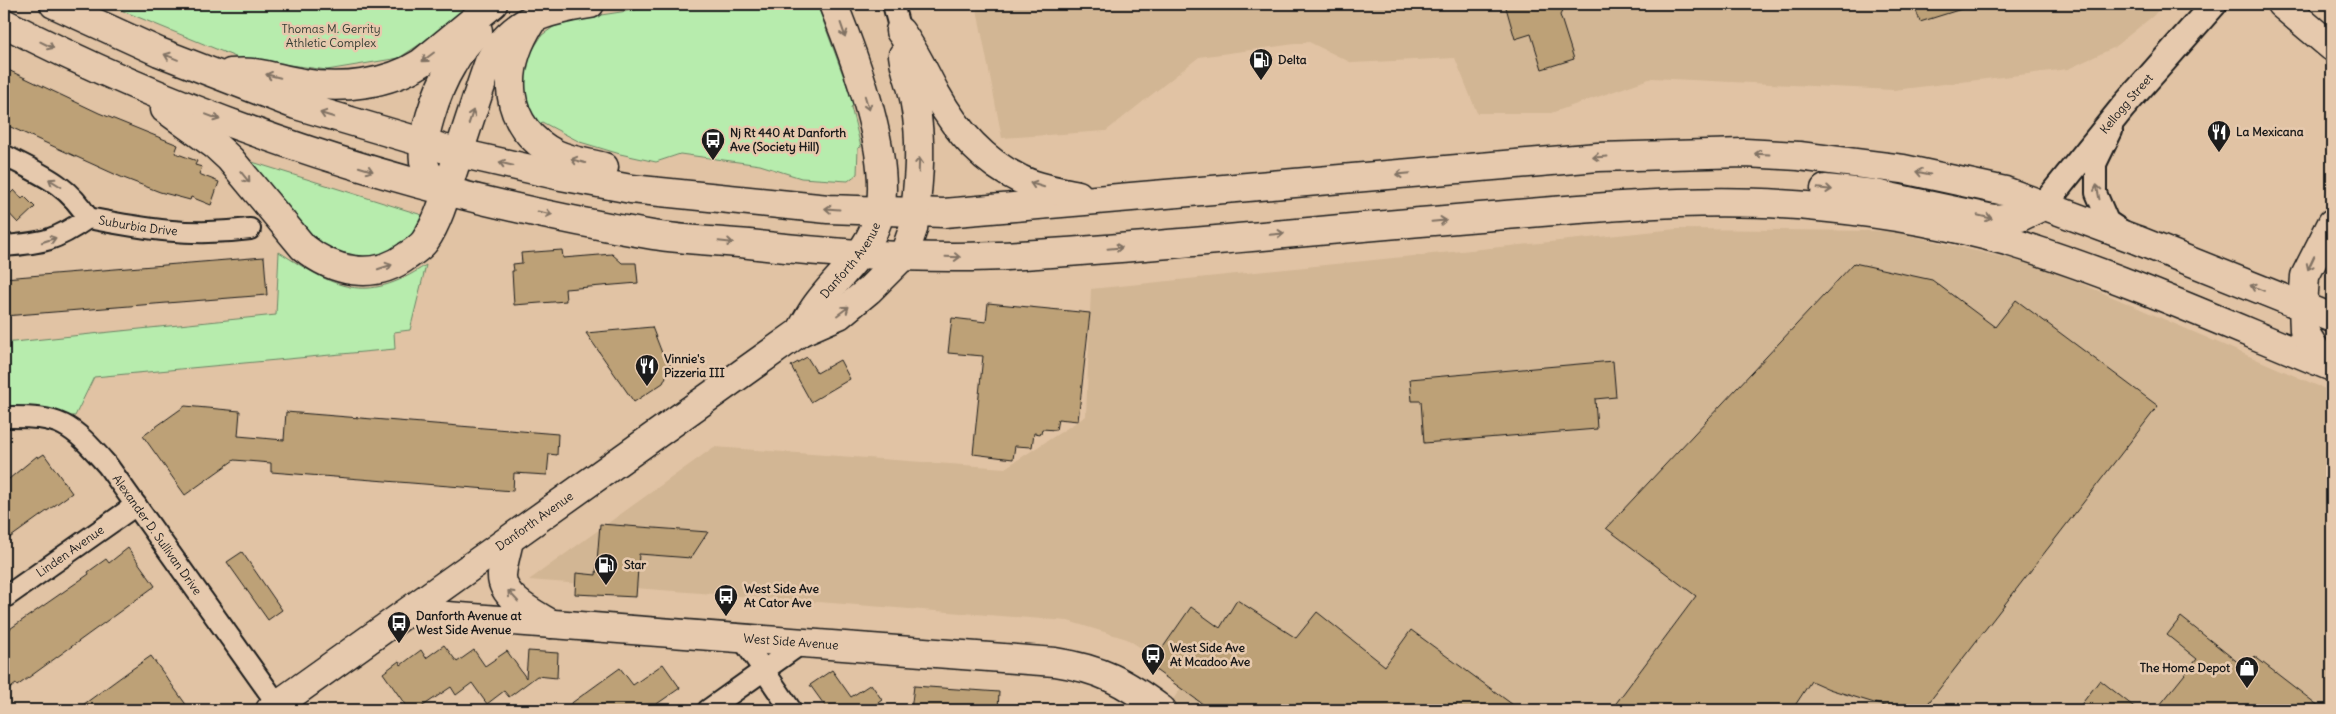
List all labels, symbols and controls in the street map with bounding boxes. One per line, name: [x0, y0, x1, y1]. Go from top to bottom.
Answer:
park label: Thomas M. Gerrity Athletic Complex: [281, 21, 381, 50]
one-way arrow: [839, 22, 848, 37]
one-way arrow: [39, 41, 54, 50]
fuel station icon: Delta: [1248, 47, 1274, 81]
one-way arrow: [164, 52, 179, 61]
one-way arrow: [421, 52, 435, 62]
place label: Delta: [1278, 52, 1307, 67]
street label: Kellogg Street: [2096, 70, 2156, 137]
one-way arrow: [265, 71, 281, 80]
one-way arrow: [863, 95, 872, 110]
one-way arrow: [319, 109, 335, 119]
one-way arrow: [467, 109, 476, 125]
one-way arrow: [205, 113, 220, 122]
restaurant icon: La Mexicana: [2206, 119, 2232, 153]
place label: La Mexicana: [2236, 124, 2304, 139]
place label: Nj Rt 440 At Danforth Ave (Society Hill): [730, 125, 846, 155]
bus stop icon: Nj Rt 440 At Danforth Ave (Society Hill): [700, 127, 726, 161]
one-way arrow: [1754, 149, 1770, 158]
one-way arrow: [1592, 152, 1608, 162]
one-way arrow: [570, 156, 586, 165]
one-way arrow: [915, 157, 924, 173]
one-way arrow: [499, 159, 515, 168]
one-way arrow: [358, 164, 374, 174]
one-way arrow: [1916, 168, 1932, 178]
one-way arrow: [1395, 169, 1411, 179]
one-way arrow: [239, 170, 250, 183]
one-way arrow: [49, 177, 63, 187]
one-way arrow: [1030, 180, 1046, 190]
one-way arrow: [1817, 184, 1833, 194]
one-way arrow: [2092, 184, 2102, 200]
one-way arrow: [824, 204, 840, 214]
one-way arrow: [537, 209, 553, 218]
street label: Suburbia Drive: [98, 212, 178, 238]
one-way arrow: [1977, 213, 1993, 222]
one-way arrow: [1430, 216, 1446, 225]
street label: Danforth Avenue: [817, 220, 883, 301]
one-way arrow: [1269, 230, 1285, 239]
one-way arrow: [40, 235, 56, 244]
one-way arrow: [717, 237, 733, 247]
one-way arrow: [1107, 243, 1123, 253]
one-way arrow: [944, 252, 961, 262]
one-way arrow: [2306, 255, 2315, 270]
one-way arrow: [377, 262, 392, 271]
one-way arrow: [2250, 283, 2265, 292]
one-way arrow: [836, 306, 850, 316]
place label: Vinnie's Pizzeria III: [664, 351, 725, 380]
restaurant icon: Vinnie's Pizzeria III: [634, 353, 660, 387]
street label: Alexander D. Sullivan Drive: [110, 472, 205, 598]
street label: Danforth Avenue: [493, 488, 576, 554]
street label: Linden Avenue: [33, 522, 107, 580]
fuel station icon: Star: [593, 552, 619, 586]
place label: Star: [624, 557, 646, 572]
place label: West Side Ave At Cator Ave: [744, 581, 819, 610]
bus stop icon: West Side Ave At Cator Ave: [713, 583, 739, 617]
one-way arrow: [507, 590, 519, 603]
place label: Danforth Avenue at West Side Avenue: [416, 608, 522, 637]
bus stop icon: Danforth Avenue at West Side Avenue: [386, 610, 412, 644]
street label: West Side Avenue: [743, 630, 839, 653]
place label: West Side Ave At Mcadoo Ave: [1170, 640, 1251, 669]
bus stop icon: West Side Ave At Mcadoo Ave: [1140, 642, 1166, 676]
shop icon: The Home Depot: [2234, 655, 2260, 689]
place label: The Home Depot: [2140, 660, 2231, 676]

